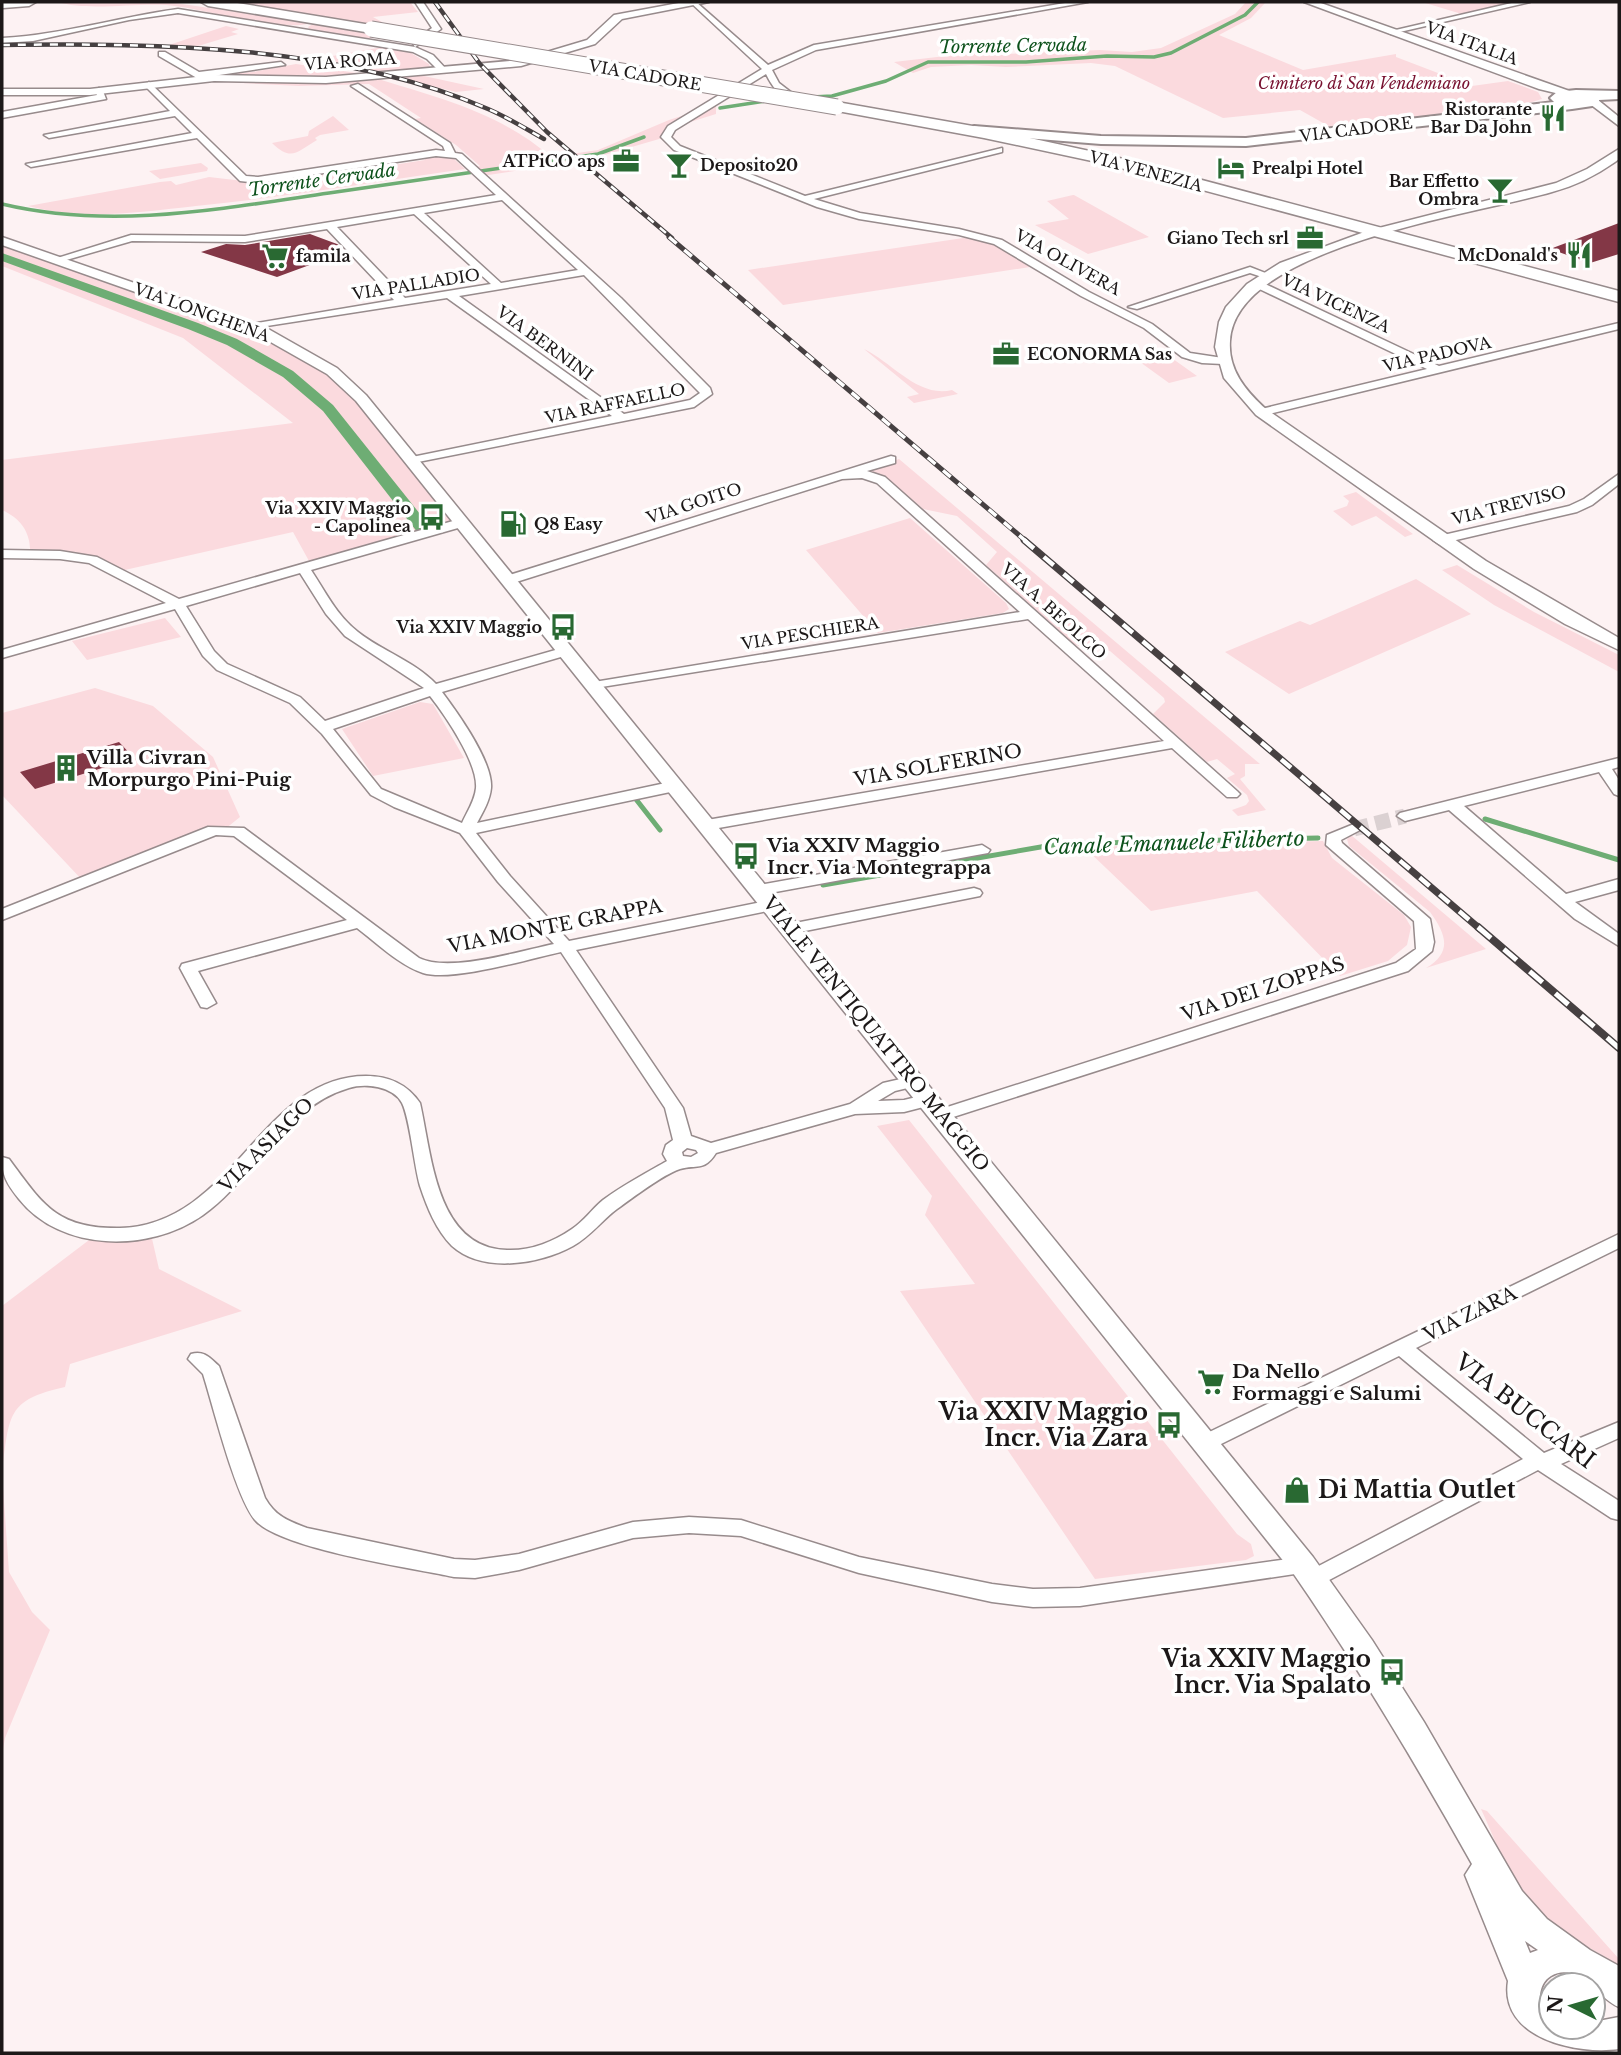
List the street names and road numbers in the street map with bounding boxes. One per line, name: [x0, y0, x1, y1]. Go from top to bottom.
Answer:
street label: VIA ITALIA: [1422, 17, 1521, 69]
street label: VIA ROMA: [302, 48, 397, 74]
street label: VIA CADORE: [586, 55, 703, 95]
street label: VIA CADORE: [1297, 112, 1414, 146]
street label: VIA VENEZIA: [1086, 146, 1205, 196]
street label: VIA OLIVERA: [1011, 224, 1125, 300]
street label: VIA PALLADIO: [350, 264, 481, 304]
street label: VIA VICENZA: [1278, 269, 1394, 337]
street label: VIA LONGHENA: [130, 278, 273, 346]
street label: VIA BERNINI: [492, 301, 597, 385]
street label: VIA PADOVA: [1380, 332, 1494, 376]
street label: VIA RAFFAELLO: [542, 378, 687, 428]
street label: VIA GOITO: [643, 478, 744, 528]
street label: VIA TREVISO: [1449, 481, 1568, 529]
street label: VIA A. BEOLCO: [997, 558, 1111, 663]
street label: VIA PESCHIERA: [739, 612, 881, 654]
street label: VIA SOLFERINO: [851, 739, 1024, 791]
street label: VIALE VENTIQUATTRO MAGGIO: [757, 891, 994, 1176]
street label: VIA MONTE GRAPPA: [445, 894, 664, 958]
street label: VIA DEI ZOPPAS: [1178, 952, 1347, 1027]
street label: VIA ASIAGO: [213, 1093, 318, 1198]
street label: VIA ZARA: [1419, 1281, 1521, 1347]
street label: VIA BUCCARI: [1449, 1347, 1601, 1474]

